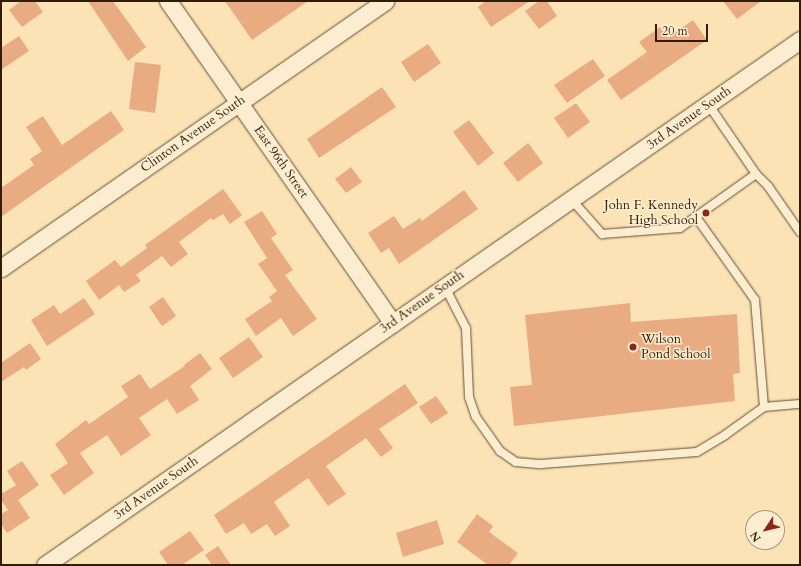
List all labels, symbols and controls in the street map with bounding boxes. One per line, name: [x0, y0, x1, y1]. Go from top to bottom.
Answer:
scale bar: [657, 16, 710, 42]
text: 20 m: [662, 23, 688, 39]
street label: 3rd Avenue South: [644, 83, 734, 153]
street label: Clinton Avenue South: [138, 92, 248, 176]
street label: East 96th Street: [250, 123, 312, 201]
place label: John F. Kennedy High School: [604, 198, 698, 229]
marker: John F. Kennedy High School: [701, 208, 711, 218]
street label: 3rd Avenue South: [377, 267, 467, 337]
place label: Wilson Pond School: [641, 332, 710, 363]
marker: Wilson Pond School: [628, 342, 638, 352]
street label: 3rd Avenue South: [111, 453, 201, 523]
north arrow: [745, 510, 785, 550]
text: N: [747, 528, 764, 545]

